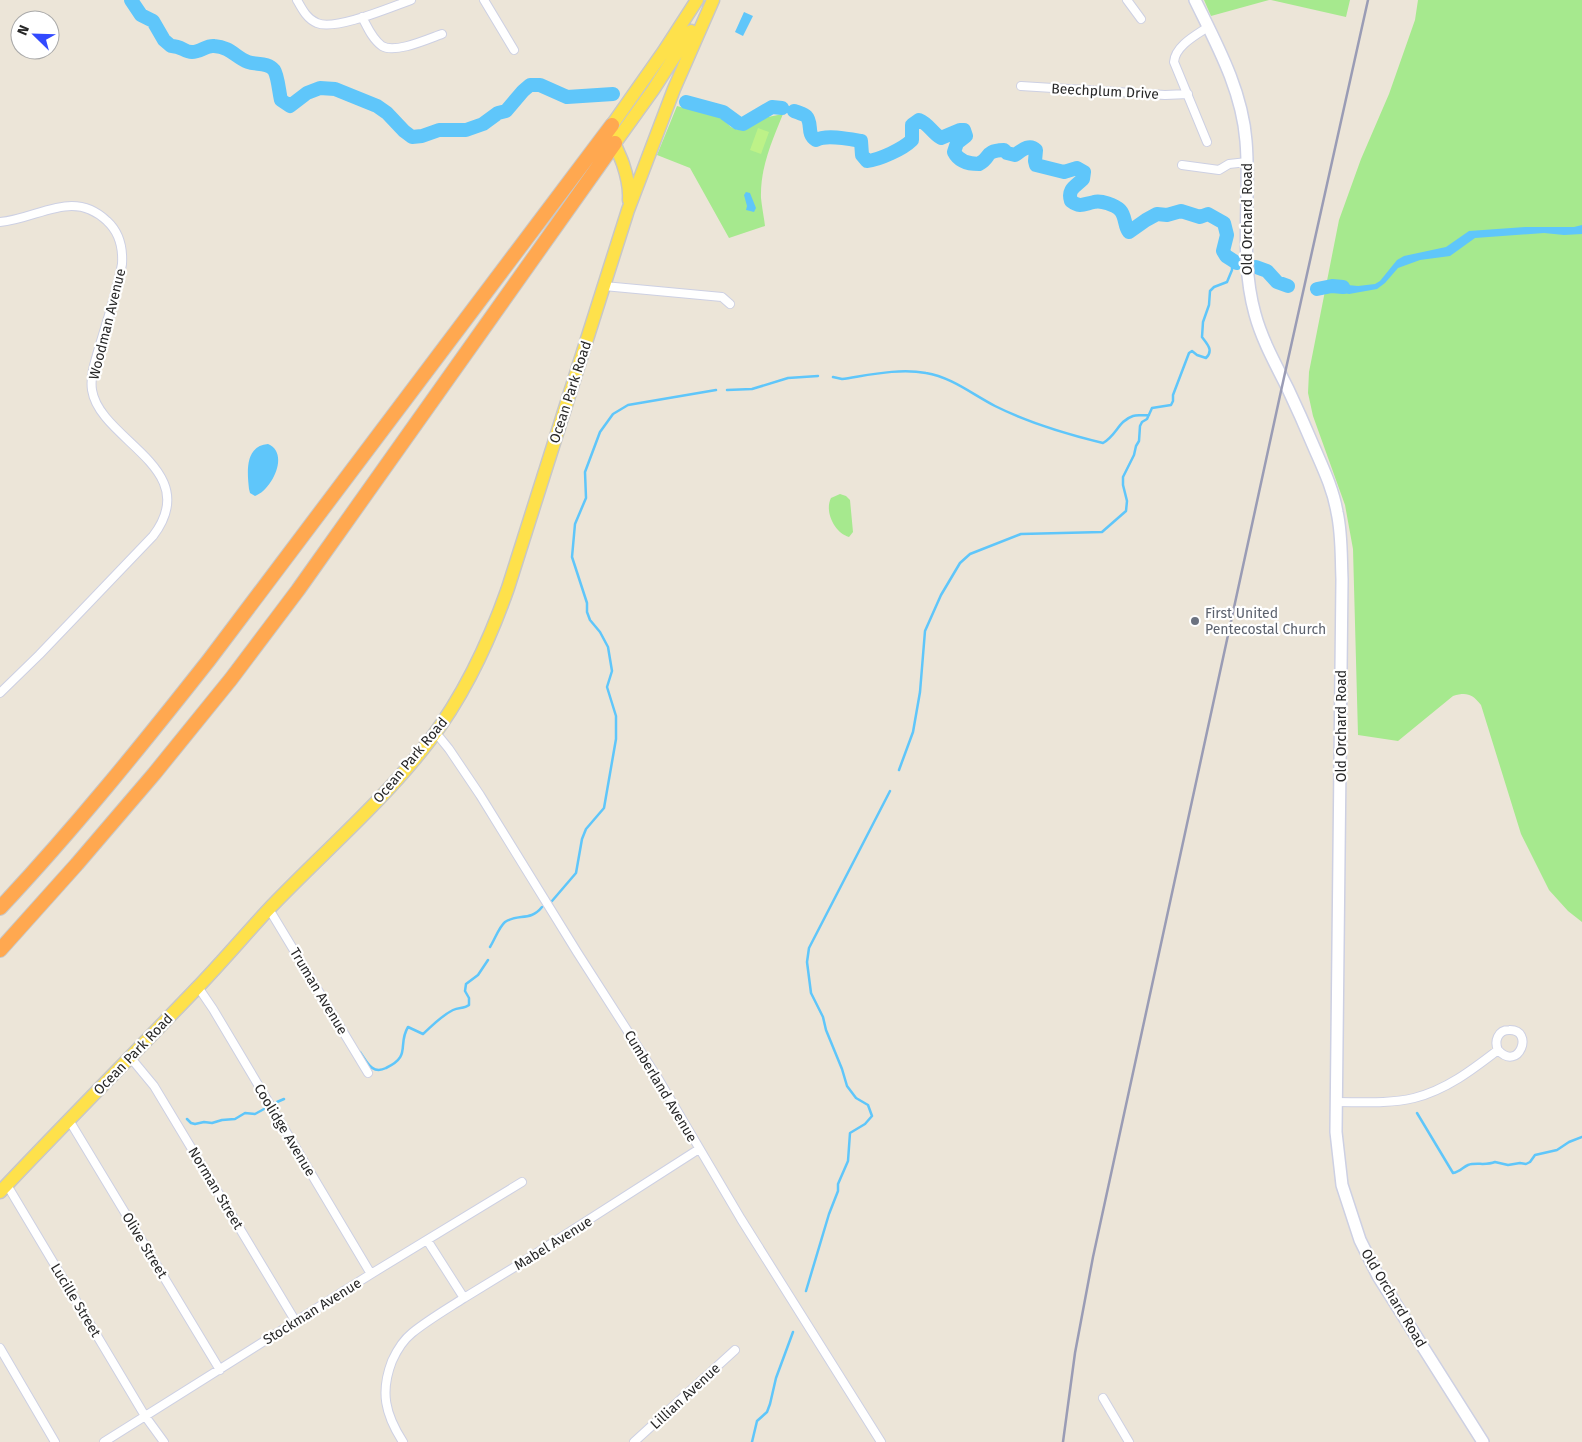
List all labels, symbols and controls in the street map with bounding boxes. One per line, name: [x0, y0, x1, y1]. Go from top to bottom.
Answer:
north arrow: [10, 10, 60, 60]
text: N: [14, 23, 33, 38]
street label: Beechplum Drive: [1051, 80, 1159, 103]
street label: Old Orchard Road: [1239, 163, 1256, 275]
street label: Woodman Avenue: [85, 267, 130, 382]
street label: Ocean Park Road: [546, 339, 595, 446]
place label: First United Pentecostal Church: [1205, 605, 1326, 638]
marker: First United Pentecostal Church: [1189, 615, 1201, 627]
street label: Old Orchard Road: [1333, 670, 1350, 782]
street label: Ocean Park Road: [370, 714, 451, 807]
street label: Truman Avenue: [286, 945, 351, 1038]
street label: Ocean Park Road: [90, 1010, 177, 1099]
street label: Cumberland Avenue: [620, 1027, 701, 1145]
street label: Coolidge Avenue: [250, 1081, 319, 1180]
street label: Norman Street: [184, 1144, 247, 1233]
street label: Olive Street: [118, 1209, 171, 1282]
street label: Mabel Avenue: [511, 1213, 595, 1274]
street label: Old Orchard Road: [1357, 1246, 1430, 1351]
street label: Lucille Street: [47, 1260, 105, 1341]
street label: Stockman Avenue: [260, 1274, 364, 1348]
street label: Lillian Avenue: [647, 1360, 724, 1433]

